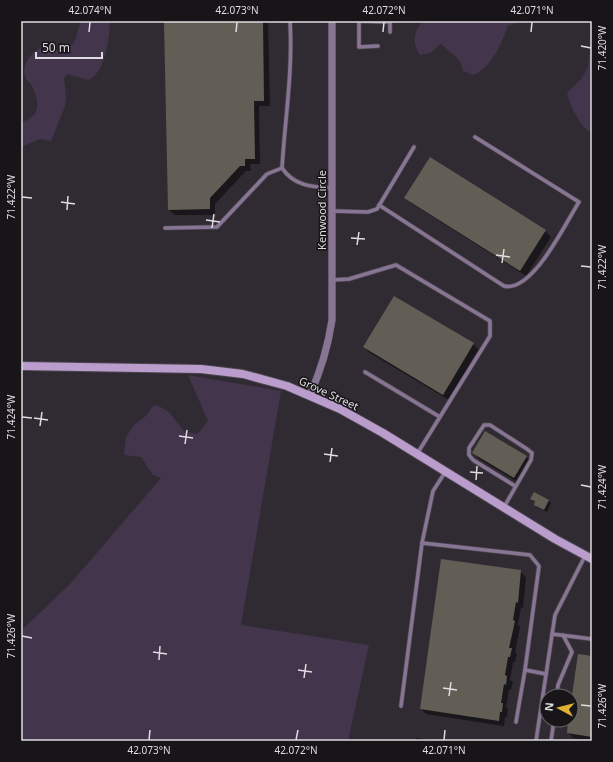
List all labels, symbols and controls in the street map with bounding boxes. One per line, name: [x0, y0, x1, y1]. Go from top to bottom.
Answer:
text: 42.074°N: [68, 3, 112, 17]
text: 42.073°N: [215, 3, 259, 17]
text: 42.072°N: [362, 3, 406, 17]
text: 42.071°N: [510, 3, 554, 17]
text: 71.420°W: [595, 25, 609, 70]
scale bar: [36, 34, 102, 60]
text: 50 m: [42, 39, 70, 56]
street label: Kenwood Circle: [314, 170, 329, 250]
text: 71.422°W: [4, 174, 18, 219]
text: 71.422°W: [595, 244, 609, 289]
street label: Grove Street: [297, 373, 361, 413]
text: 71.424°W: [4, 394, 18, 439]
text: 71.424°W: [595, 464, 609, 509]
text: 71.426°W: [4, 613, 18, 658]
text: 71.426°W: [595, 683, 609, 728]
north arrow: [539, 688, 579, 728]
text: N: [541, 701, 557, 712]
text: 42.073°N: [127, 743, 171, 757]
text: 42.072°N: [274, 743, 318, 757]
text: 42.071°N: [422, 743, 466, 757]

